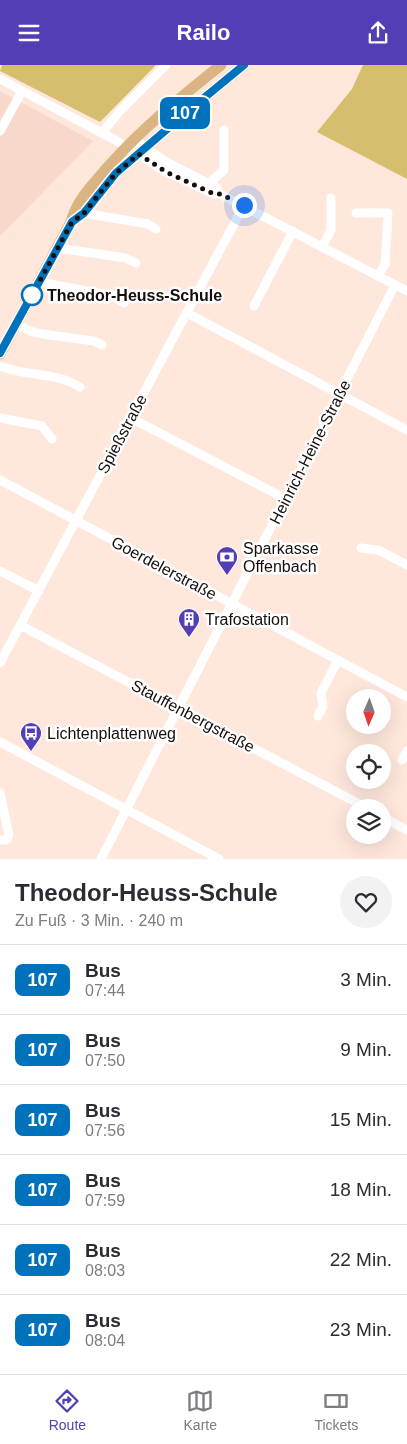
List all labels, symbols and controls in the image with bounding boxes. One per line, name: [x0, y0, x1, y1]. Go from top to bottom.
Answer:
icon: menu: [15, 19, 43, 47]
icon: share: [364, 19, 392, 47]
text: Railo: [177, 20, 230, 45]
line badge: 107: [156, 97, 214, 129]
text: 107: [170, 103, 200, 123]
your location: [232, 193, 257, 218]
marker: Theodor-Heuss-Schule: [21, 284, 43, 306]
place label: Theodor-Heuss-Schule: [47, 287, 222, 304]
street label: Heinrich-Heine-Straße: [266, 377, 354, 527]
street label: Spießstraße: [94, 391, 150, 476]
street label: Goerdelerstraße: [109, 533, 220, 603]
place label: Sparkasse Offenbach: [243, 540, 319, 575]
bank icon: Sparkasse Offenbach: [215, 545, 239, 576]
building icon: Trafostation: [177, 607, 201, 638]
place label: Trafostation: [205, 611, 289, 628]
street label: Stauffenbergstraße: [129, 676, 257, 756]
north arrow: [346, 689, 391, 734]
map controls: [346, 689, 391, 844]
bus stop icon: Lichtenplattenweg: [19, 721, 43, 752]
place label: Lichtenplattenweg: [47, 725, 176, 742]
button: locate: [346, 744, 391, 789]
button: layers: [346, 799, 391, 844]
button: heart: [340, 876, 392, 928]
text: Theodor-Heuss-Schule: [15, 879, 278, 906]
text: Zu Fuß · 3 Min. · 240 m: [15, 912, 183, 929]
text: Bus: [85, 960, 121, 981]
text: 3 Min.: [340, 969, 392, 990]
text: 107: [27, 970, 58, 990]
text: 07:44: [85, 982, 125, 999]
text: Bus: [85, 1030, 121, 1051]
text: 9 Min.: [340, 1039, 392, 1060]
text: 107: [27, 1040, 58, 1060]
text: 07:50: [85, 1052, 125, 1069]
text: Bus: [85, 1100, 121, 1121]
text: 15 Min.: [330, 1109, 392, 1130]
text: 107: [27, 1110, 58, 1130]
text: 07:56: [85, 1122, 125, 1139]
text: Bus: [85, 1170, 121, 1191]
text: 18 Min.: [330, 1179, 392, 1200]
text: 107: [27, 1180, 58, 1200]
text: 07:59: [85, 1192, 125, 1209]
text: Bus: [85, 1240, 121, 1261]
text: 22 Min.: [330, 1249, 392, 1270]
text: 107: [27, 1250, 58, 1270]
text: 08:03: [85, 1262, 125, 1279]
text: Bus: [85, 1310, 121, 1331]
text: 23 Min.: [330, 1319, 392, 1340]
text: 107: [27, 1320, 58, 1340]
text: 08:04: [85, 1332, 125, 1349]
tab: Route: [49, 1387, 86, 1433]
tab: Karte: [184, 1387, 217, 1433]
tab: Tickets: [314, 1387, 358, 1433]

